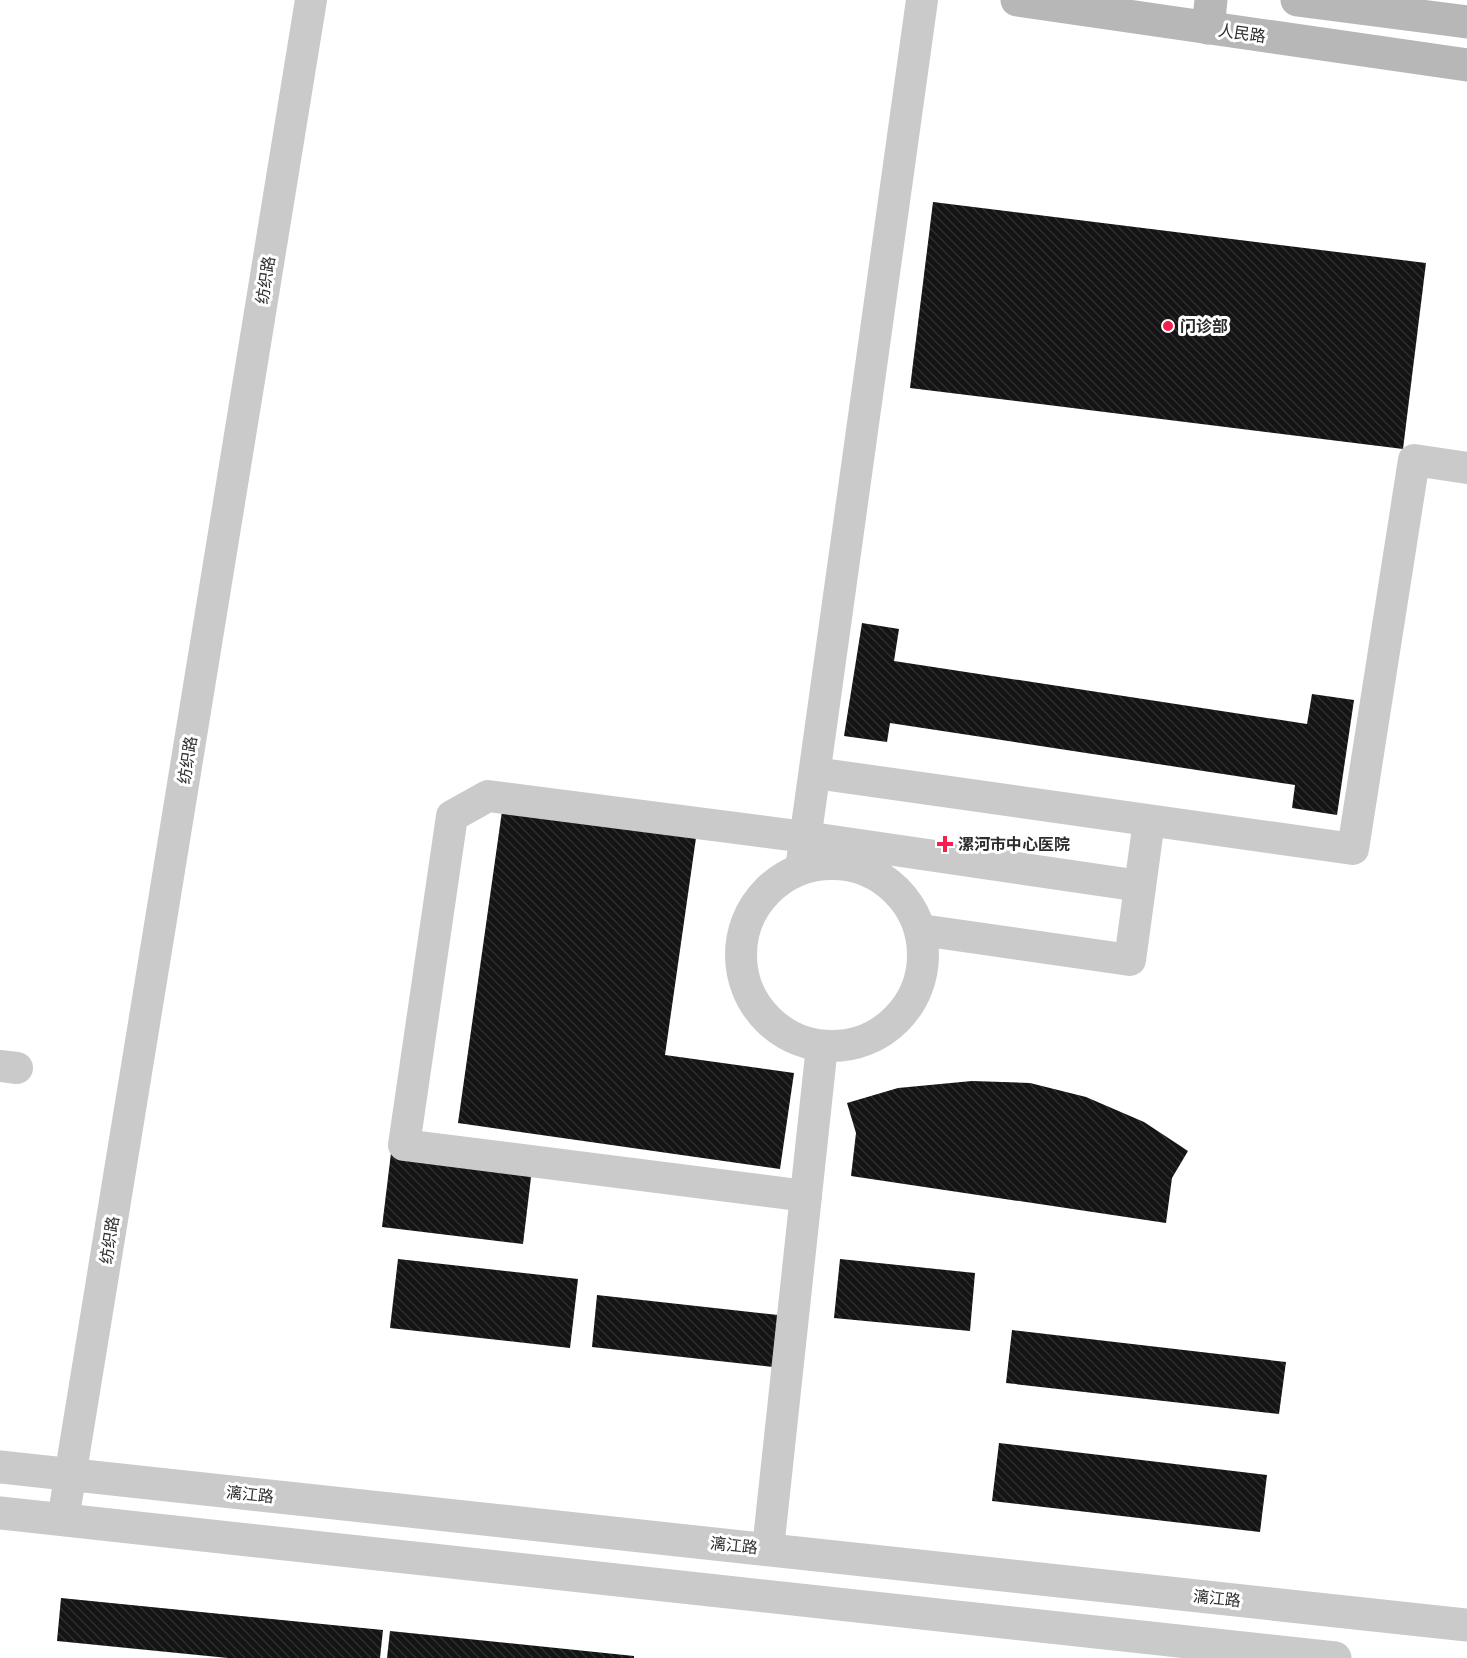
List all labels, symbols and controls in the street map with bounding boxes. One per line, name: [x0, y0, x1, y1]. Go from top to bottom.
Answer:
street label: 人民路: [1217, 21, 1267, 45]
street label: 纺织路: [252, 255, 278, 305]
place label: 门诊部: [1180, 317, 1228, 335]
marker: 门诊部: [1161, 319, 1175, 333]
street label: 纺织路: [174, 735, 200, 785]
marker: 漯河市中心医院: [936, 835, 954, 853]
place label: 漯河市中心医院: [958, 835, 1070, 853]
street label: 纺织路: [96, 1215, 122, 1265]
street label: 漓江路: [225, 1483, 275, 1505]
street label: 漓江路: [709, 1534, 759, 1556]
street label: 漓江路: [1192, 1587, 1242, 1609]

